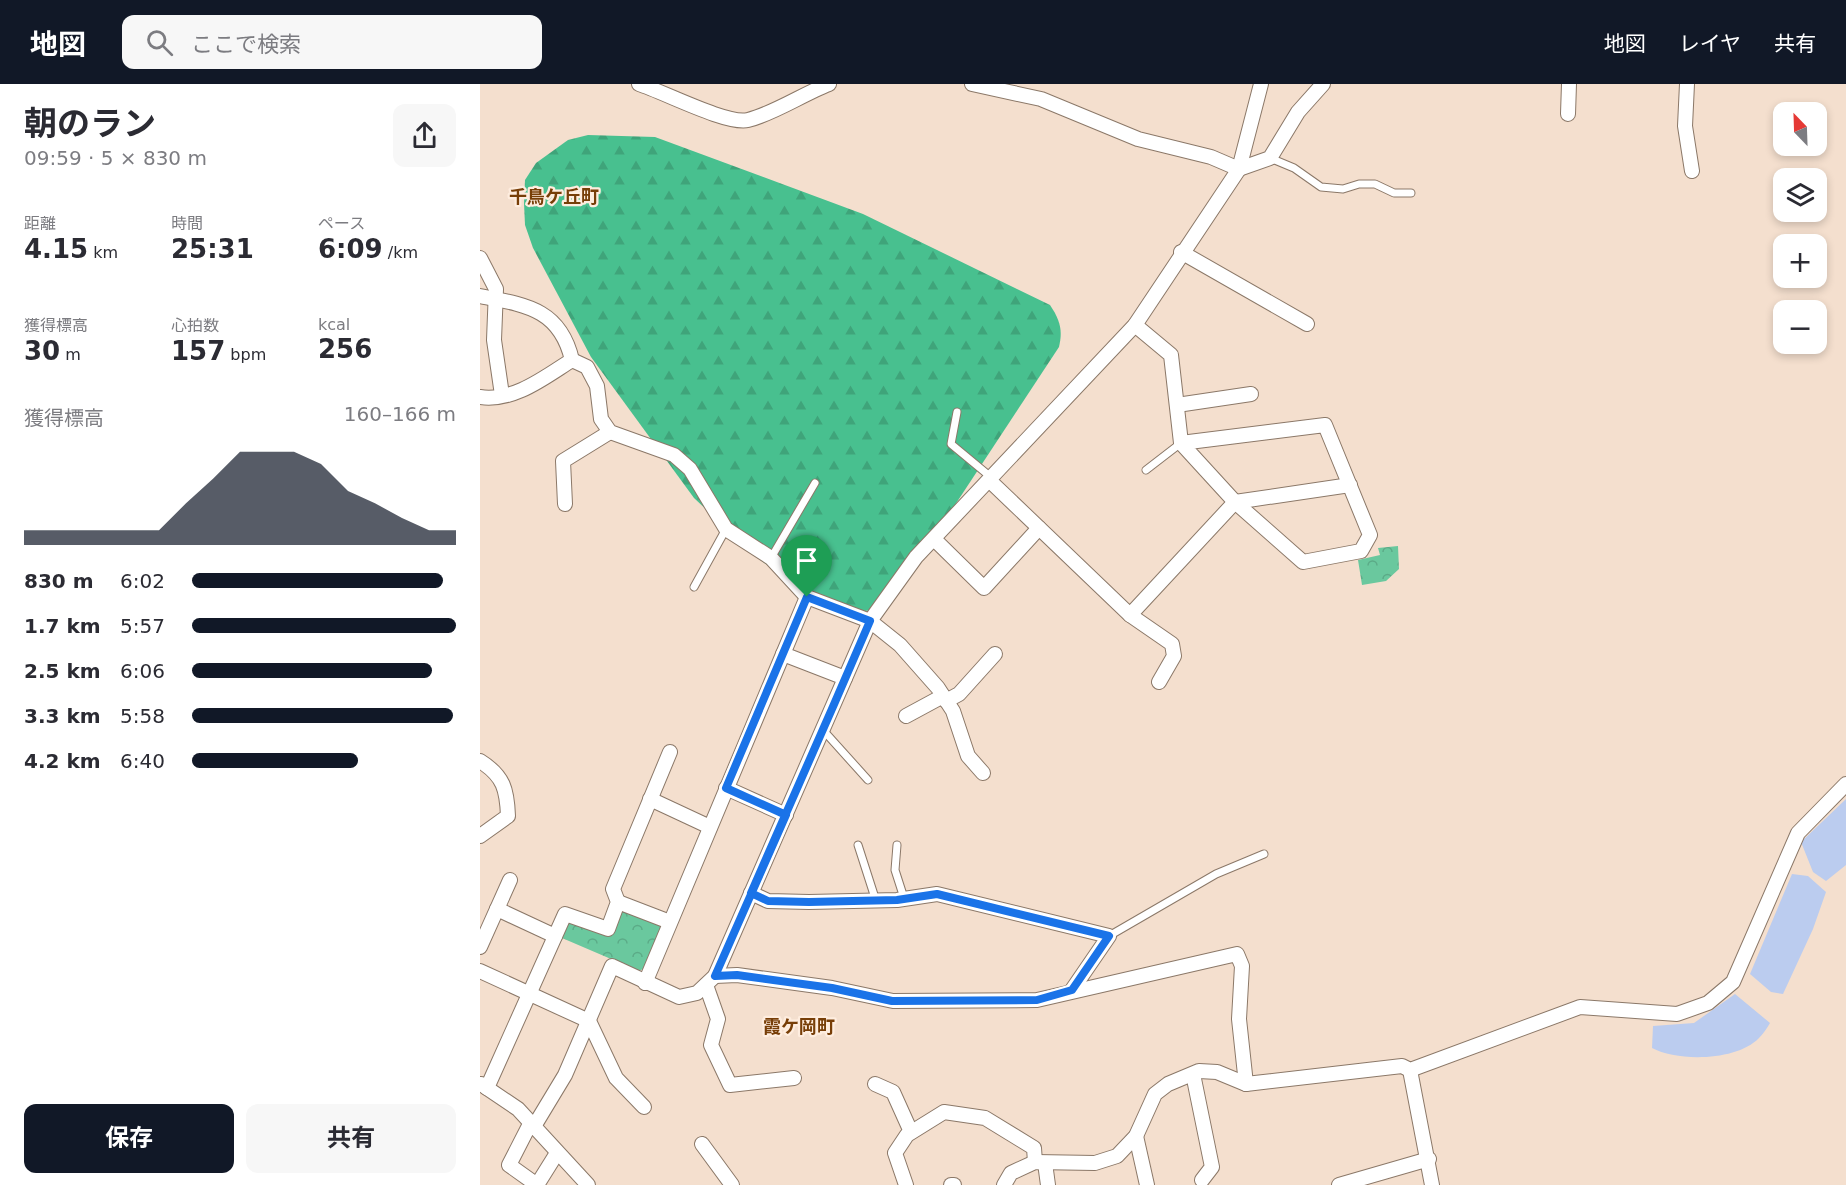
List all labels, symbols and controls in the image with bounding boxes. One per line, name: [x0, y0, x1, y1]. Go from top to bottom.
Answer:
search box: [122, 15, 542, 69]
icon: search: [143, 26, 176, 59]
text: 地図: [30, 28, 86, 61]
text: ここで検索: [191, 32, 301, 57]
text: 地図: [1604, 32, 1646, 56]
text: レイヤ: [1679, 32, 1741, 56]
text: 共有: [1774, 32, 1816, 56]
north arrow: [1773, 102, 1827, 156]
map controls: [1773, 102, 1827, 354]
text: 朝のラン: [24, 104, 156, 143]
button: share: [393, 104, 456, 167]
text: 09:59 · 5 × 830 m: [24, 146, 207, 170]
button: layers: [1773, 168, 1827, 222]
district label: 千鳥ケ丘町: [509, 186, 599, 207]
text: 距離: [24, 214, 56, 233]
text: 時間: [171, 214, 203, 233]
text: ペース: [318, 214, 365, 233]
text: 4.15: [24, 234, 88, 264]
text: 25:31: [171, 234, 254, 264]
text: 6:09: [318, 234, 383, 264]
button: +: [1773, 234, 1827, 288]
text: km: [88, 243, 118, 262]
text: /km: [383, 243, 418, 262]
button: −: [1773, 300, 1827, 354]
text: kcal: [318, 315, 350, 334]
text: 獲得標高: [24, 316, 88, 335]
text: 心拍数: [171, 316, 219, 335]
text: 256: [318, 334, 372, 364]
text: 30: [24, 336, 60, 366]
text: 157: [171, 336, 225, 366]
text: m: [60, 345, 81, 364]
text: bpm: [225, 345, 266, 364]
text: 160–166 m: [344, 402, 456, 426]
text: 獲得標高: [24, 406, 104, 430]
pin: [781, 535, 832, 597]
icon: arrive: [790, 544, 823, 577]
text: 830 m: [24, 569, 94, 593]
text: 6:02: [120, 569, 165, 593]
text: 1.7 km: [24, 614, 101, 638]
text: 5:57: [120, 614, 165, 638]
text: 2.5 km: [24, 659, 101, 683]
text: 6:06: [120, 659, 165, 683]
text: 3.3 km: [24, 704, 101, 728]
text: 5:58: [120, 704, 165, 728]
text: 4.2 km: [24, 749, 101, 773]
text: 6:40: [120, 749, 165, 773]
district label: 霞ケ岡町: [763, 1016, 835, 1037]
button: 保存: [24, 1104, 234, 1173]
button: 共有: [246, 1104, 456, 1173]

